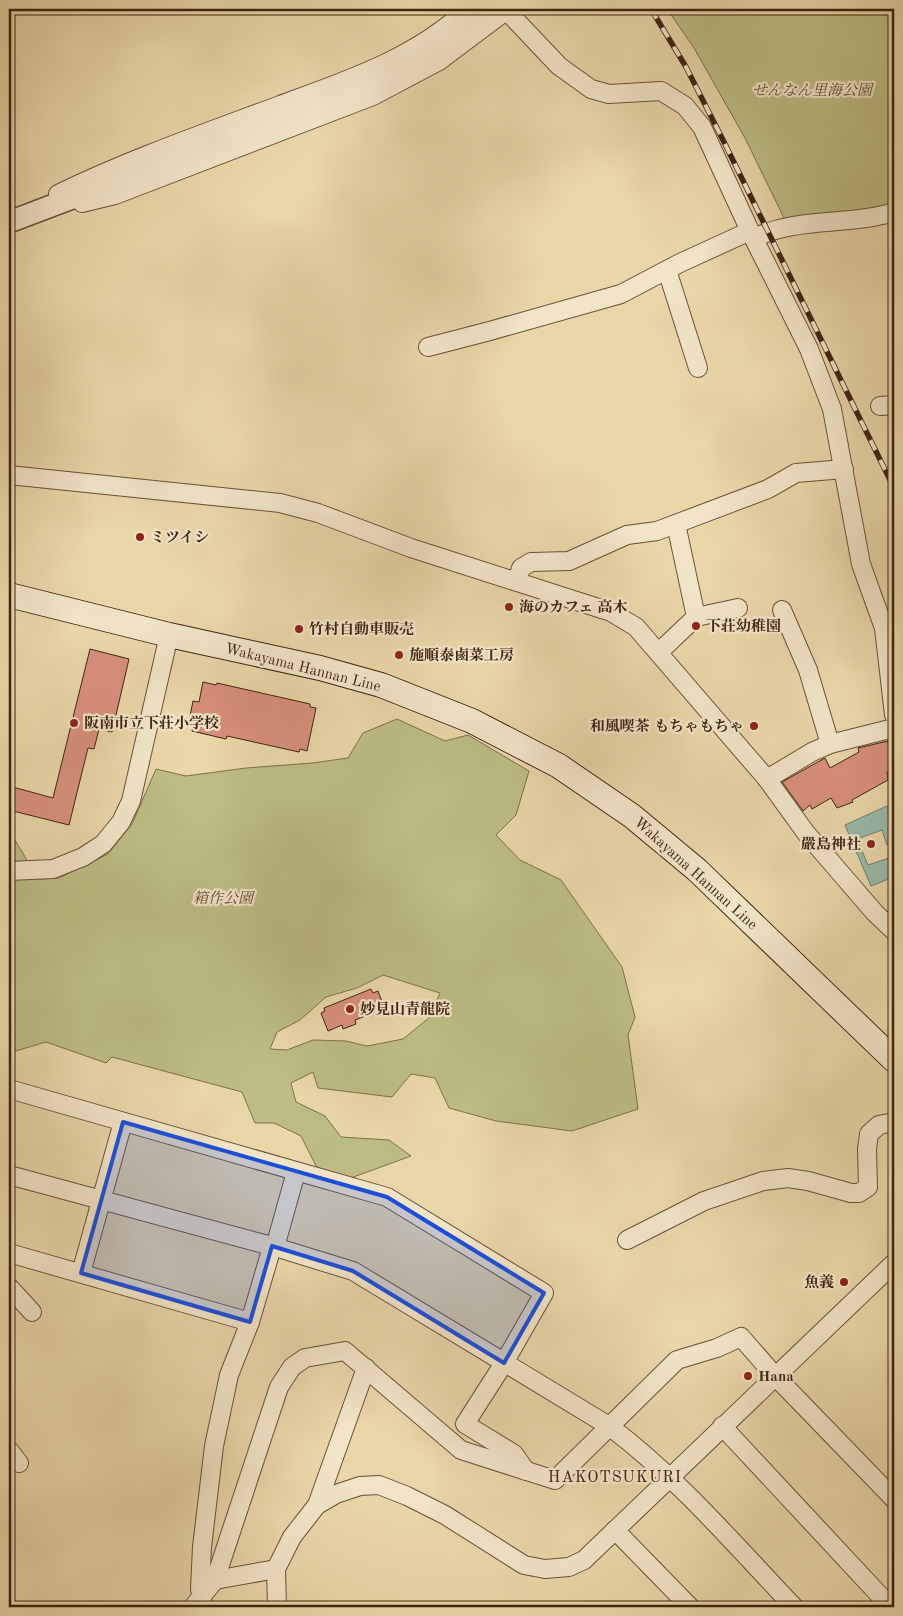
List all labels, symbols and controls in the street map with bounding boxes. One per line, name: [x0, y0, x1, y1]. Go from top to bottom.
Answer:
park label: せんなん里海公園: [752, 82, 875, 99]
place label: ミツイシ: [150, 530, 209, 546]
marker: ミツイシ: [134, 531, 146, 543]
place label: 海のカフェ 高木: [519, 599, 627, 616]
marker: 海のカフェ 高木: [503, 601, 515, 613]
place label: 下荘幼稚園: [706, 618, 781, 635]
marker: 下荘幼稚園: [690, 620, 702, 632]
place label: 竹村自動車販売: [309, 621, 414, 638]
marker: 竹村自動車販売: [293, 623, 305, 635]
street label: Wakayama Hannan Line: [223, 642, 382, 695]
place label: 施順泰鹵菜工房: [409, 647, 514, 664]
marker: 施順泰鹵菜工房: [393, 649, 405, 661]
place label: 阪南市立下荘小学校: [84, 715, 219, 732]
marker: 阪南市立下荘小学校: [68, 717, 80, 729]
place label: 和風喫茶 もちゃもちゃ: [590, 718, 744, 735]
marker: 和風喫茶 もちゃもちゃ: [748, 720, 760, 732]
street label: Wakayama Hannan Line: [631, 815, 759, 933]
place label: 嚴島神社: [801, 836, 861, 853]
marker: 嚴島神社: [865, 838, 877, 850]
park label: 箱作公園: [193, 890, 256, 907]
place label: 妙見山青龍院: [360, 1001, 450, 1018]
marker: 妙見山青龍院: [344, 1003, 356, 1015]
place label: 魚義: [804, 1273, 834, 1291]
marker: 魚義: [838, 1276, 850, 1288]
marker: Hana: [742, 1370, 754, 1382]
place label: Hana: [758, 1370, 794, 1385]
district label: HAKOTSUKURI: [548, 1470, 682, 1486]

